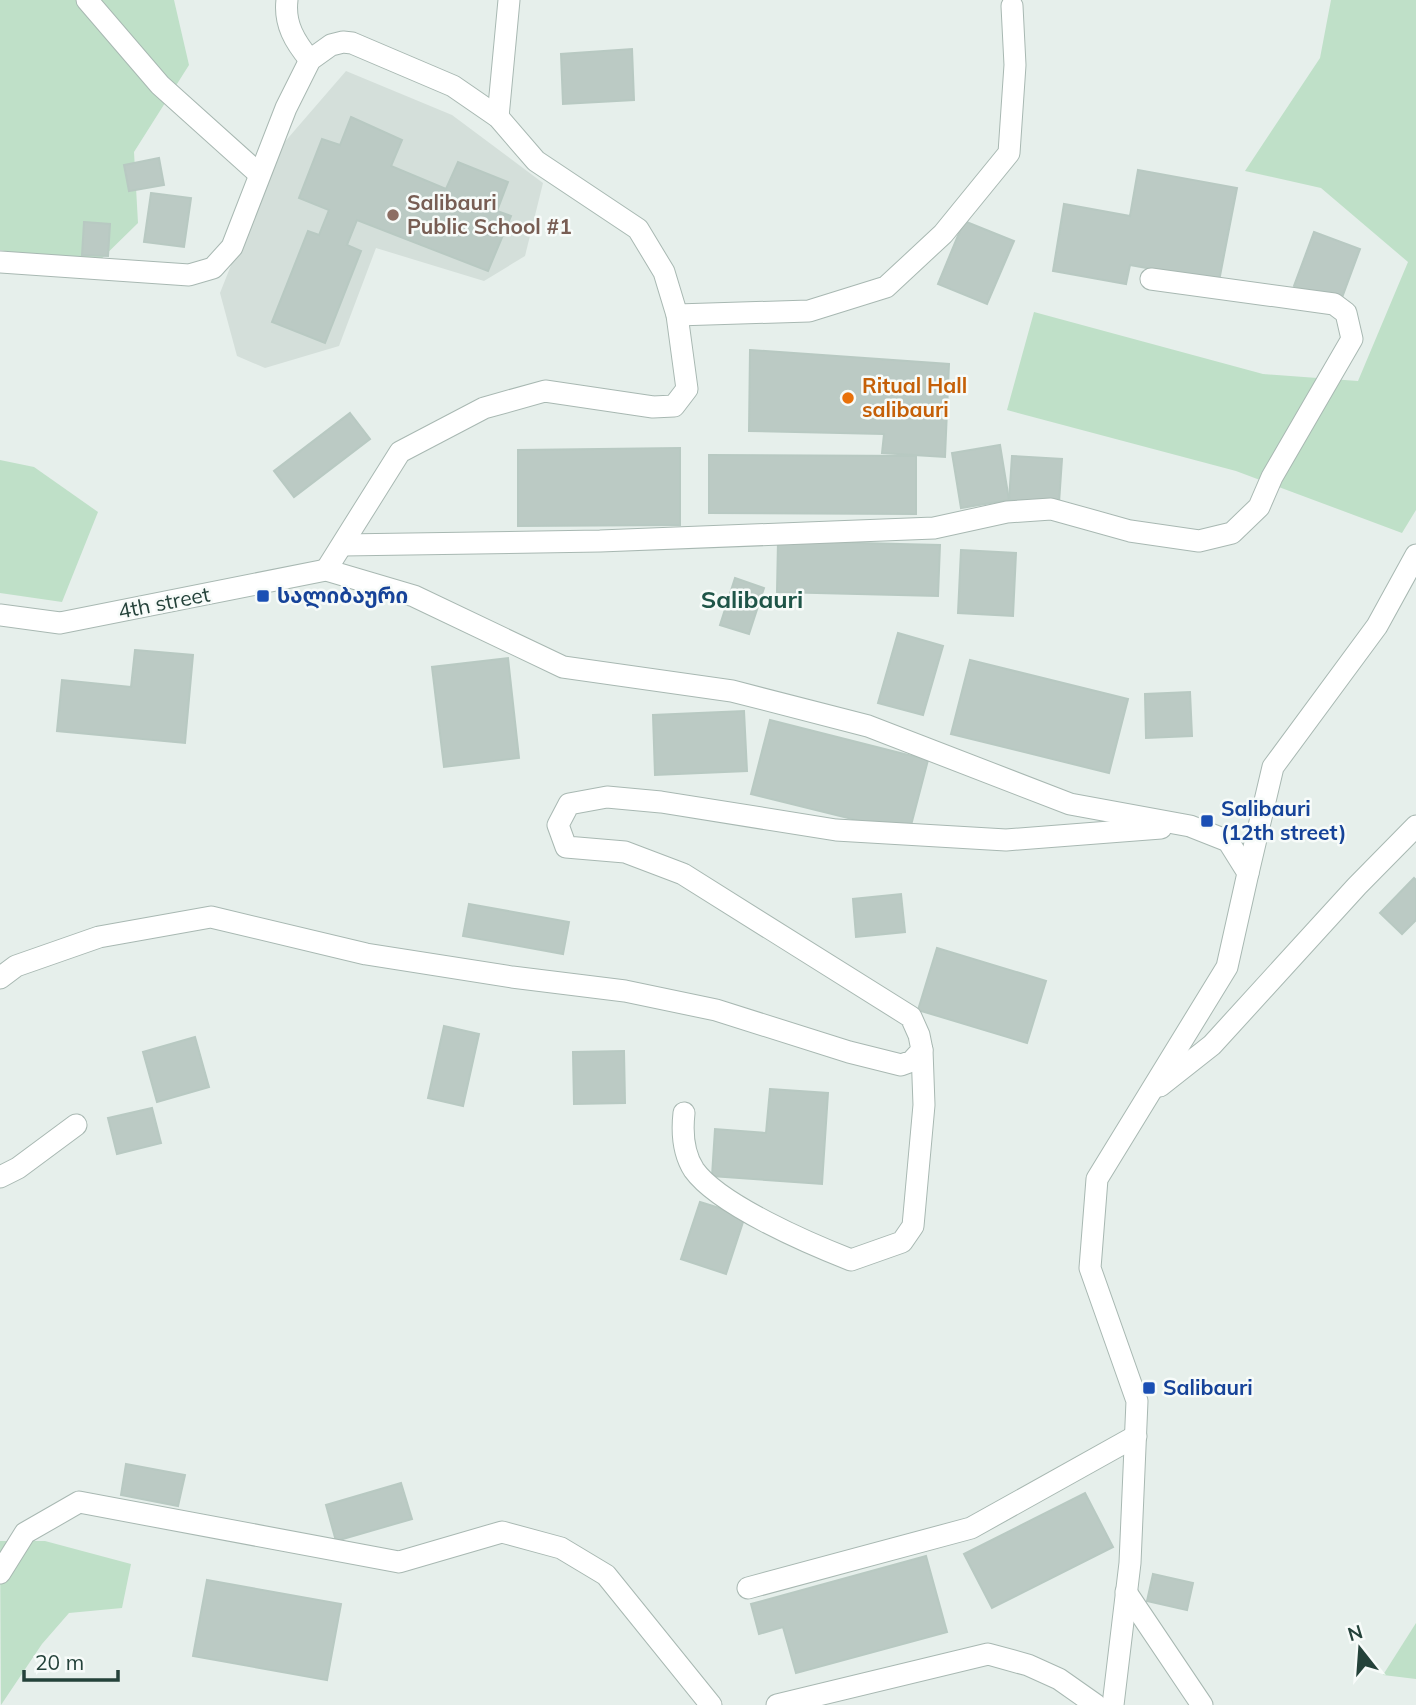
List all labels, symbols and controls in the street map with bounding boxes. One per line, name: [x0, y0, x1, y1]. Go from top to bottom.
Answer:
place label: Salibauri Public School #1: [407, 189, 572, 239]
marker: Salibauri Public School #1: [385, 207, 401, 223]
place label: Ritual Hall salibauri: [862, 372, 967, 422]
marker: Ritual Hall salibauri: [840, 390, 856, 406]
street label: 4th street: [116, 580, 212, 624]
place label: სალიბაური: [277, 582, 408, 609]
district label: Salibauri: [701, 584, 803, 614]
marker: სალიბაური: [255, 588, 271, 604]
place label: Salibauri (12th street): [1221, 795, 1347, 845]
marker: Salibauri (12th street): [1199, 813, 1215, 829]
place label: Salibauri: [1163, 1374, 1253, 1400]
marker: Salibauri: [1141, 1380, 1157, 1396]
north arrow: [1325, 1614, 1395, 1684]
text: N: [1345, 1619, 1365, 1646]
scale bar: [24, 1638, 119, 1682]
text: 20 m: [35, 1649, 84, 1675]

